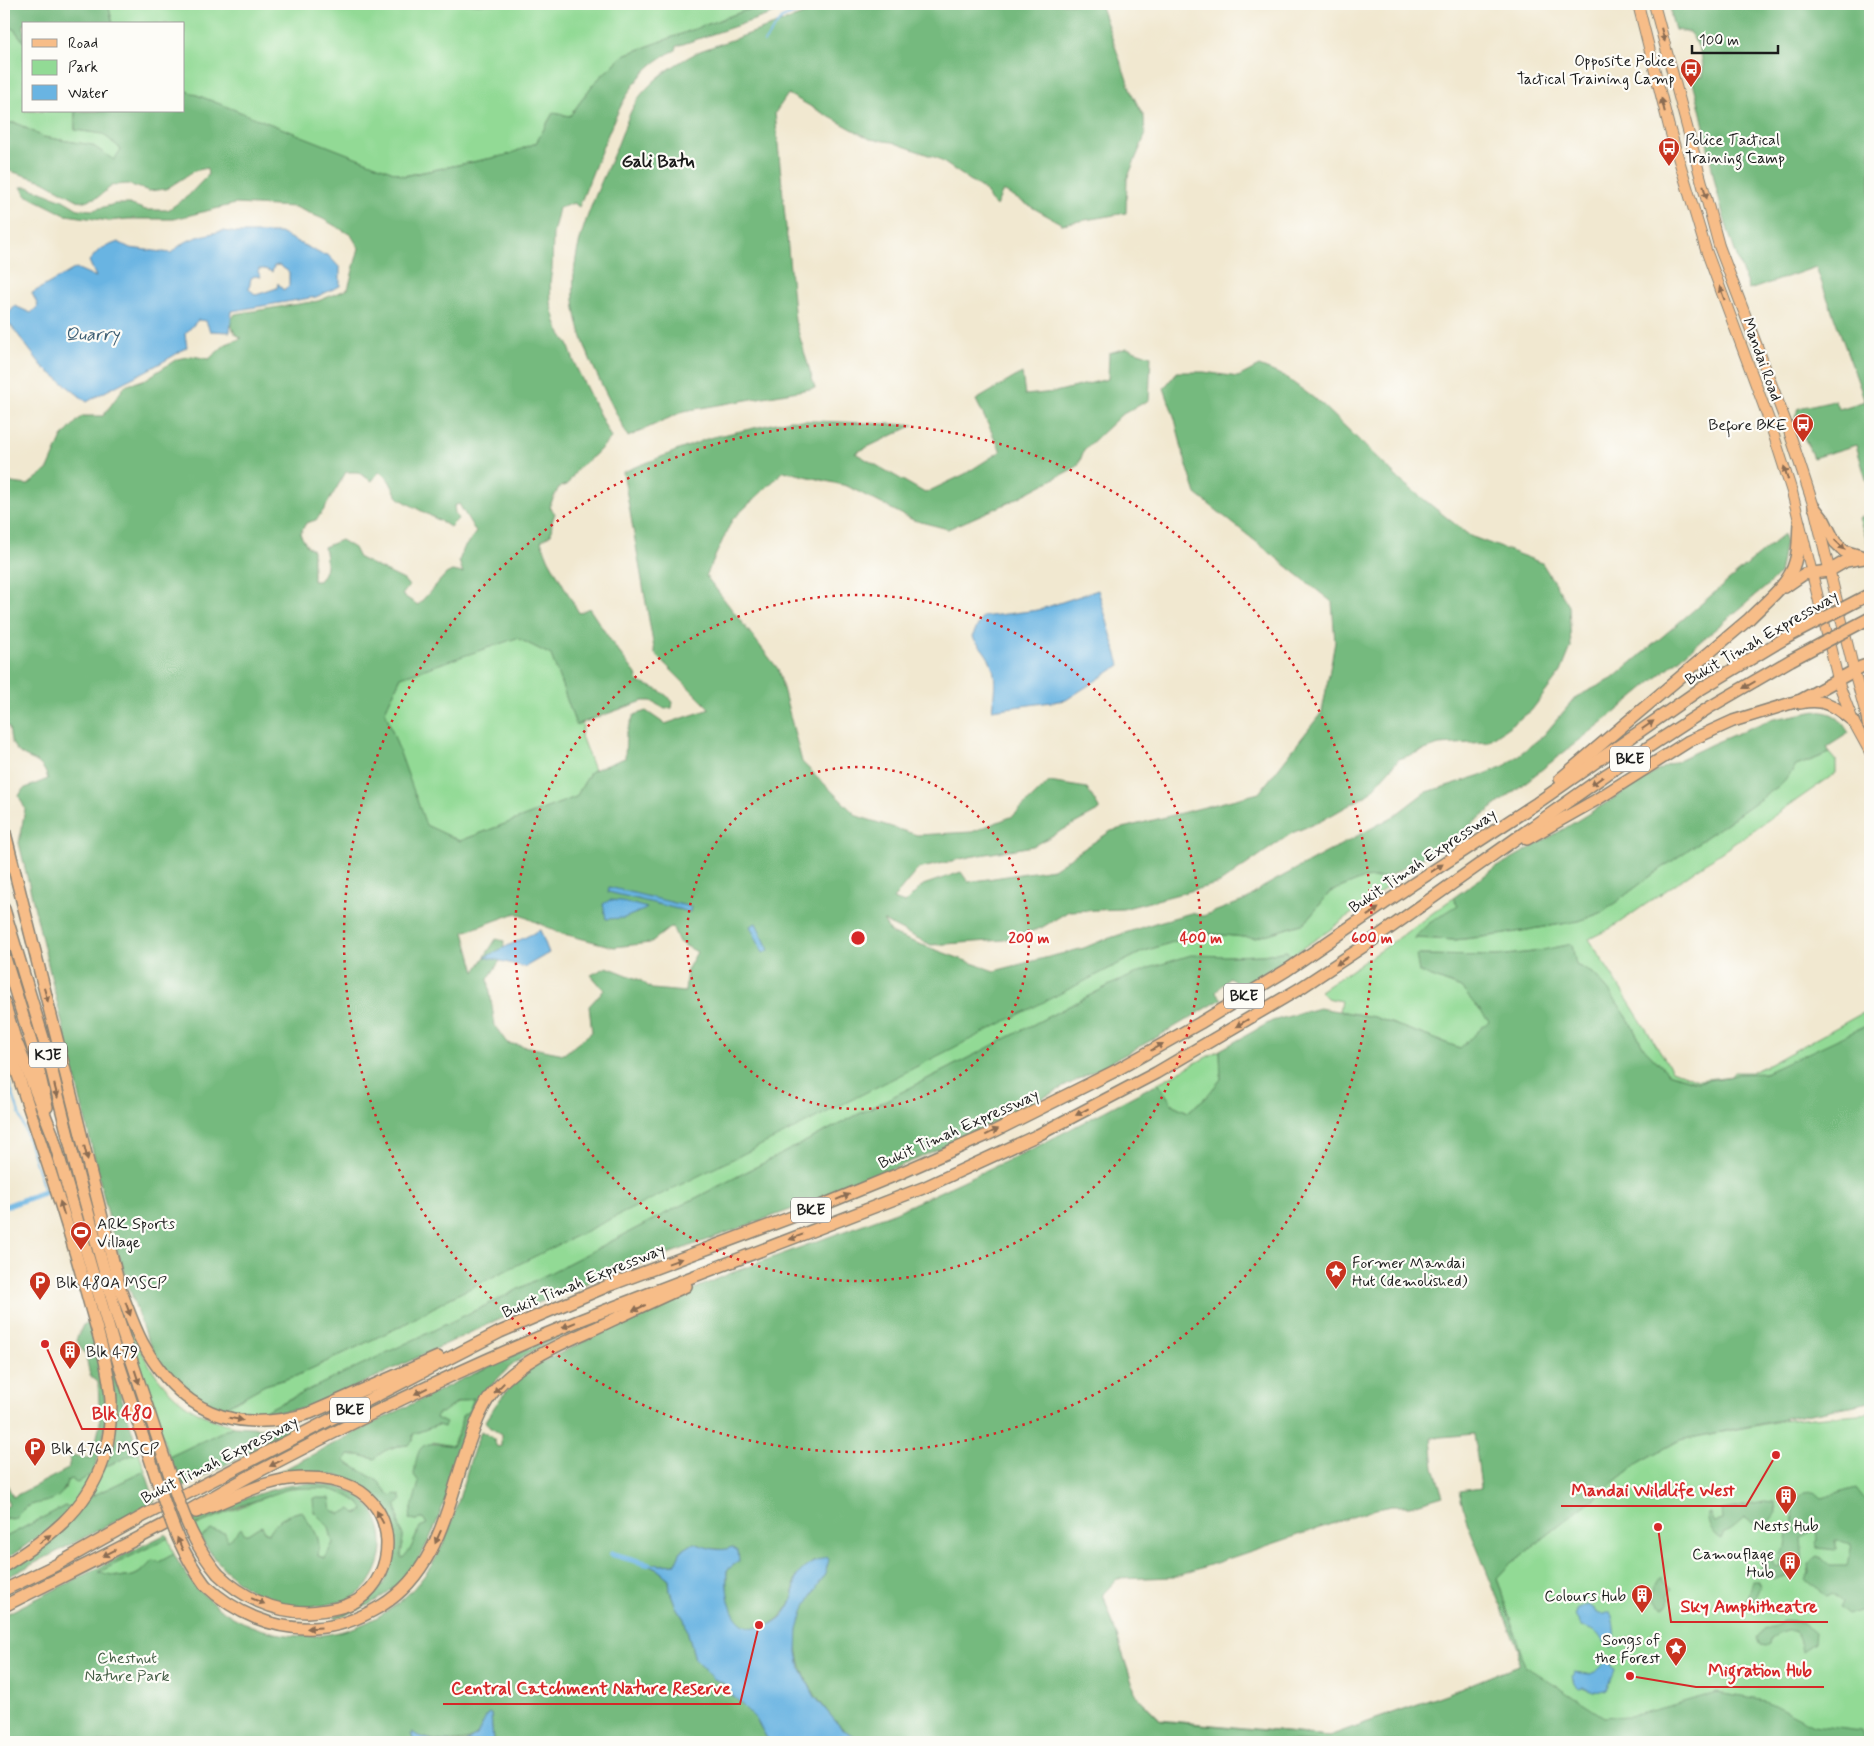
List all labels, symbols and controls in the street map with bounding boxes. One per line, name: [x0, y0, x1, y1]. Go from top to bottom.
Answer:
legend: [22, 22, 185, 112]
scale bar: [1692, 22, 1778, 54]
one-way arrow: [1660, 27, 1668, 42]
text: 100 m: [1699, 31, 1739, 51]
text: Road: [68, 34, 98, 54]
place label: Opposite Police Tactical Training Camp: [1517, 51, 1675, 90]
bus stop icon: Opposite Police Tactical Training Camp: [1679, 57, 1703, 88]
text: Park: [68, 58, 98, 78]
text: Water: [68, 84, 108, 104]
one-way arrow: [1659, 98, 1667, 113]
place label: Police Tactical Training Camp: [1685, 130, 1785, 170]
bus stop icon: Police Tactical Training Camp: [1657, 136, 1681, 167]
district label: Gali Batu: [621, 150, 695, 174]
one-way arrow: [1701, 185, 1709, 200]
one-way arrow: [1718, 285, 1726, 300]
street label: Mandai Road: [1737, 315, 1786, 404]
water label: Quarry: [65, 323, 121, 347]
bus stop icon: Before BKE: [1791, 412, 1815, 443]
place label: Before BKE: [1708, 415, 1787, 438]
one-way arrow: [1782, 466, 1790, 481]
one-way arrow: [1833, 539, 1845, 551]
street label: Bukit Timah Expressway: [1681, 586, 1842, 691]
one-way arrow: [1742, 680, 1755, 689]
one-way arrow: [1642, 720, 1655, 730]
road number: BKE: [1610, 746, 1650, 772]
one-way arrow: [1590, 776, 1604, 786]
street label: Bukit Timah Expressway: [1345, 804, 1501, 918]
one-way arrow: [1431, 863, 1444, 873]
one-way arrow: [1366, 907, 1379, 916]
centre of rings: [849, 929, 867, 947]
text: 200 m: [1009, 929, 1050, 949]
text: 400 m: [1180, 929, 1222, 949]
text: 600 m: [1351, 929, 1393, 949]
one-way arrow: [1335, 956, 1348, 966]
road number: BKE: [1224, 984, 1264, 1008]
one-way arrow: [43, 988, 51, 1003]
one-way arrow: [1236, 1018, 1249, 1027]
road number: KJE: [29, 1042, 67, 1068]
one-way arrow: [1151, 1042, 1164, 1051]
one-way arrow: [52, 1083, 60, 1098]
street label: Bukit Timah Expressway: [875, 1084, 1042, 1174]
one-way arrow: [1075, 1108, 1089, 1116]
one-way arrow: [985, 1128, 999, 1136]
one-way arrow: [82, 1145, 90, 1160]
one-way arrow: [836, 1192, 850, 1200]
road number: BKE: [791, 1198, 831, 1222]
one-way arrow: [58, 1201, 65, 1216]
place label: ARK Sports Village: [97, 1214, 175, 1253]
sports icon: ARK Sports Village: [69, 1220, 93, 1251]
one-way arrow: [789, 1234, 804, 1241]
street label: Bukit Timah Expressway: [499, 1239, 668, 1324]
place label: Former Mandai Hut (demolished): [1352, 1253, 1468, 1292]
one-way arrow: [667, 1257, 682, 1264]
place icon: Former Mandai Hut (demolished): [1324, 1259, 1348, 1290]
parking icon: Blk 480A MSCP: [28, 1270, 52, 1301]
place label: Blk 480A MSCP: [56, 1273, 167, 1294]
one-way arrow: [124, 1302, 132, 1317]
one-way arrow: [632, 1304, 646, 1312]
one-way arrow: [562, 1321, 576, 1329]
building icon: Blk 479: [58, 1339, 82, 1370]
place label: Blk 479: [86, 1342, 138, 1363]
one-way arrow: [133, 1370, 141, 1385]
one-way arrow: [493, 1381, 505, 1393]
one-way arrow: [414, 1387, 428, 1395]
callout: Blk 480: [82, 1396, 163, 1429]
road number: BKE: [330, 1398, 370, 1422]
text: Blk 480: [92, 1402, 153, 1426]
street label: Bukit Timah Expressway: [138, 1412, 302, 1509]
one-way arrow: [228, 1416, 244, 1424]
parking icon: Blk 476A MSCP: [23, 1436, 47, 1467]
place label: Blk 476A MSCP: [51, 1439, 159, 1460]
one-way arrow: [268, 1459, 283, 1467]
callout: Mandai Wildlife West: [1561, 1473, 1746, 1506]
text: Mandai Wildlife West: [1571, 1479, 1735, 1503]
building icon: Nests Hub: [1774, 1484, 1798, 1515]
one-way arrow: [376, 1509, 384, 1524]
place label: Nests Hub: [1753, 1516, 1819, 1537]
one-way arrow: [433, 1530, 441, 1544]
one-way arrow: [38, 1534, 51, 1545]
one-way arrow: [175, 1537, 183, 1551]
place label: Camouflage Hub: [1692, 1544, 1774, 1583]
one-way arrow: [101, 1548, 116, 1557]
building icon: Camouflage Hub: [1778, 1550, 1802, 1581]
building icon: Colours Hub: [1630, 1583, 1654, 1614]
place label: Colours Hub: [1544, 1586, 1626, 1607]
callout: Sky Amphitheatre: [1671, 1589, 1828, 1622]
text: Sky Amphitheatre: [1680, 1595, 1818, 1619]
one-way arrow: [251, 1598, 265, 1606]
one-way arrow: [306, 1624, 322, 1632]
place label: Songs of the Forest: [1595, 1630, 1660, 1669]
place icon: Songs of the Forest: [1664, 1636, 1688, 1667]
park label: Chestnut Nature Park: [84, 1648, 170, 1687]
callout: Migration Hub: [1696, 1654, 1824, 1687]
text: Migration Hub: [1708, 1659, 1812, 1685]
callout: Central Catchment Nature Reserve: [443, 1671, 740, 1704]
text: Central Catchment Nature Reserve: [451, 1677, 731, 1701]

